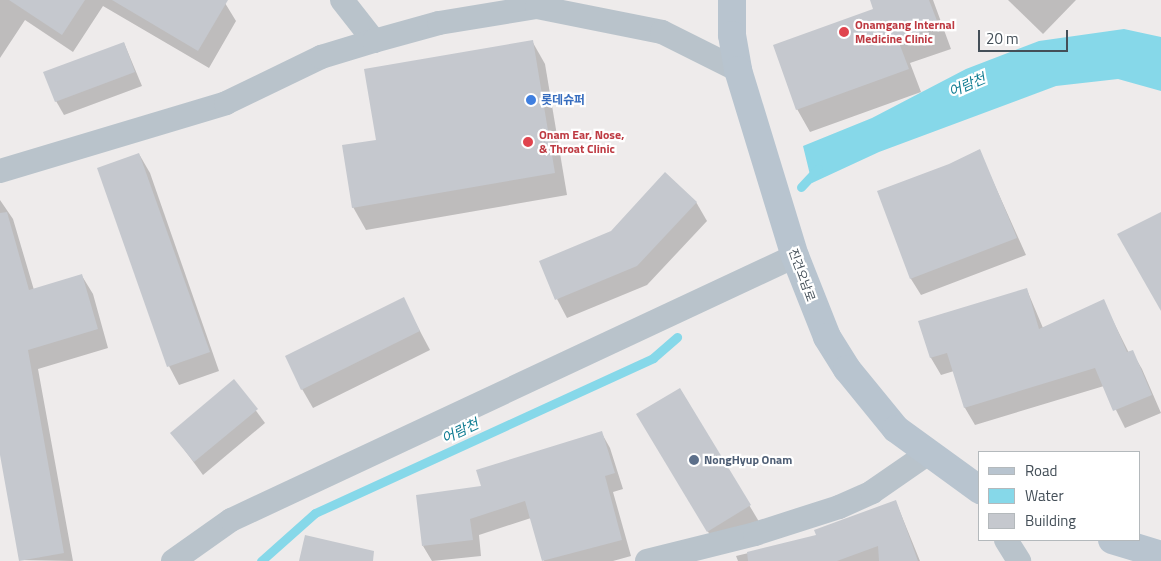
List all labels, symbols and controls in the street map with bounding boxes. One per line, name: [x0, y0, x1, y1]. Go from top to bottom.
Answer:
place label: Onamgang Internal Medicine Clinic: [855, 18, 955, 46]
scale bar: [981, 20, 1071, 52]
marker: Onamgang Internal Medicine Clinic: [837, 25, 851, 39]
text: 20 m: [986, 27, 1019, 50]
water label: 어람천: [946, 70, 988, 100]
place label: 롯데슈퍼: [541, 93, 585, 107]
marker: 롯데슈퍼: [525, 94, 537, 106]
place label: Onam Ear, Nose, & Throat Clinic: [539, 128, 624, 156]
marker: Onam Ear, Nose, & Throat Clinic: [521, 135, 535, 149]
street label: 진건오남로: [786, 247, 818, 303]
water label: 어람천: [439, 415, 481, 447]
legend: [978, 451, 1141, 541]
place label: NongHyup Onam: [704, 453, 792, 467]
marker: NongHyup Onam: [688, 454, 700, 466]
text: Road: [1025, 459, 1057, 482]
text: Water: [1025, 484, 1064, 507]
text: Building: [1025, 509, 1076, 532]

